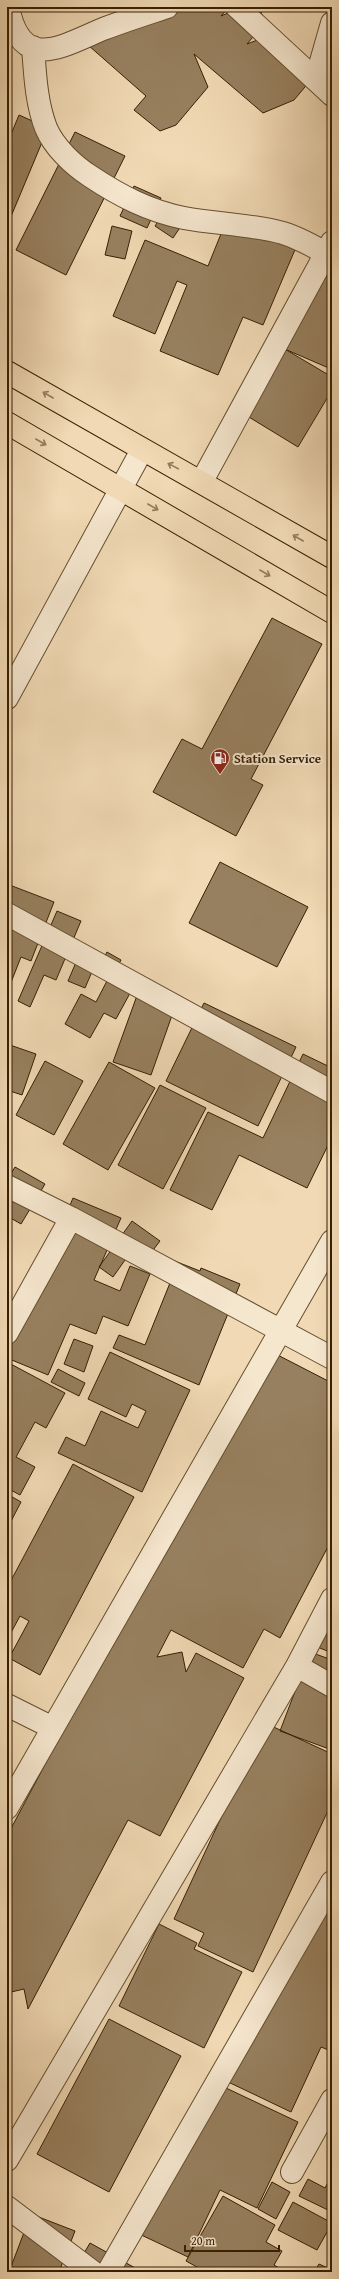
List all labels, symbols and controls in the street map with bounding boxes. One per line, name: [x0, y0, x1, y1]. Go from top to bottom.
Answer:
one-way arrow: [42, 391, 54, 399]
one-way arrow: [35, 438, 47, 446]
one-way arrow: [168, 462, 180, 469]
one-way arrow: [147, 504, 159, 512]
one-way arrow: [292, 533, 304, 541]
one-way arrow: [259, 570, 271, 578]
fuel station icon: Station Service: [209, 747, 231, 775]
place label: Station Service: [234, 749, 321, 768]
scale bar: [185, 2227, 279, 2253]
text: 20 m: [191, 2232, 215, 2249]

